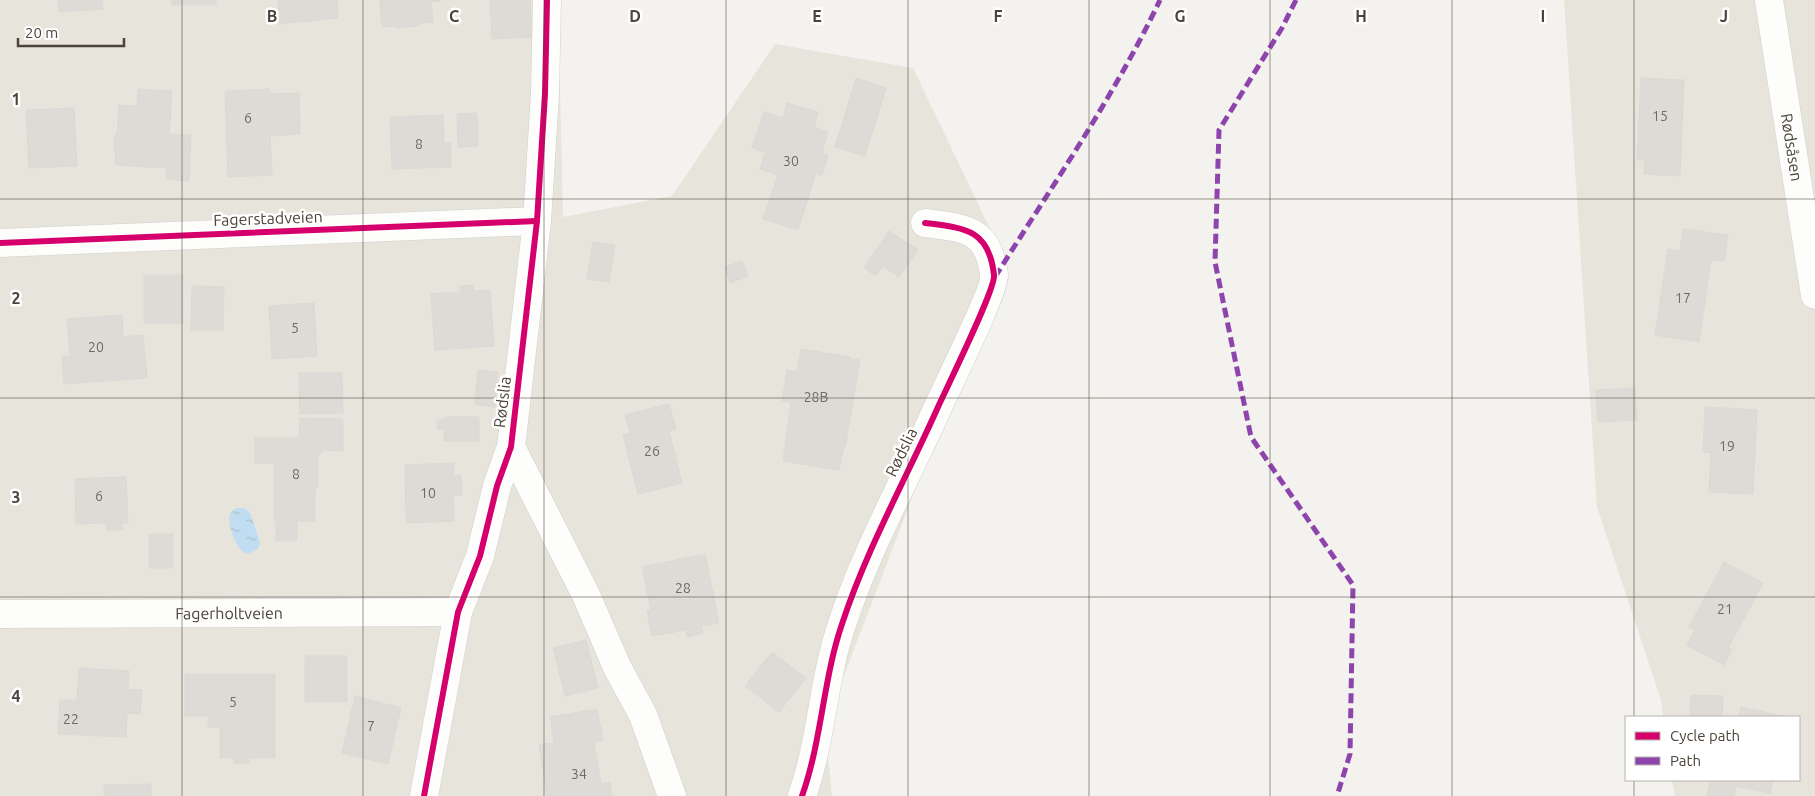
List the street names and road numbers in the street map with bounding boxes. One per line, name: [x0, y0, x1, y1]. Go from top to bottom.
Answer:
street label: Rødsåsen: [1778, 112, 1806, 183]
street label: Fagerstadveien: [213, 207, 323, 229]
street label: Rødslia: [490, 375, 514, 429]
street label: Rødslia: [882, 425, 920, 479]
street label: Fagerholtveien: [175, 604, 283, 622]

